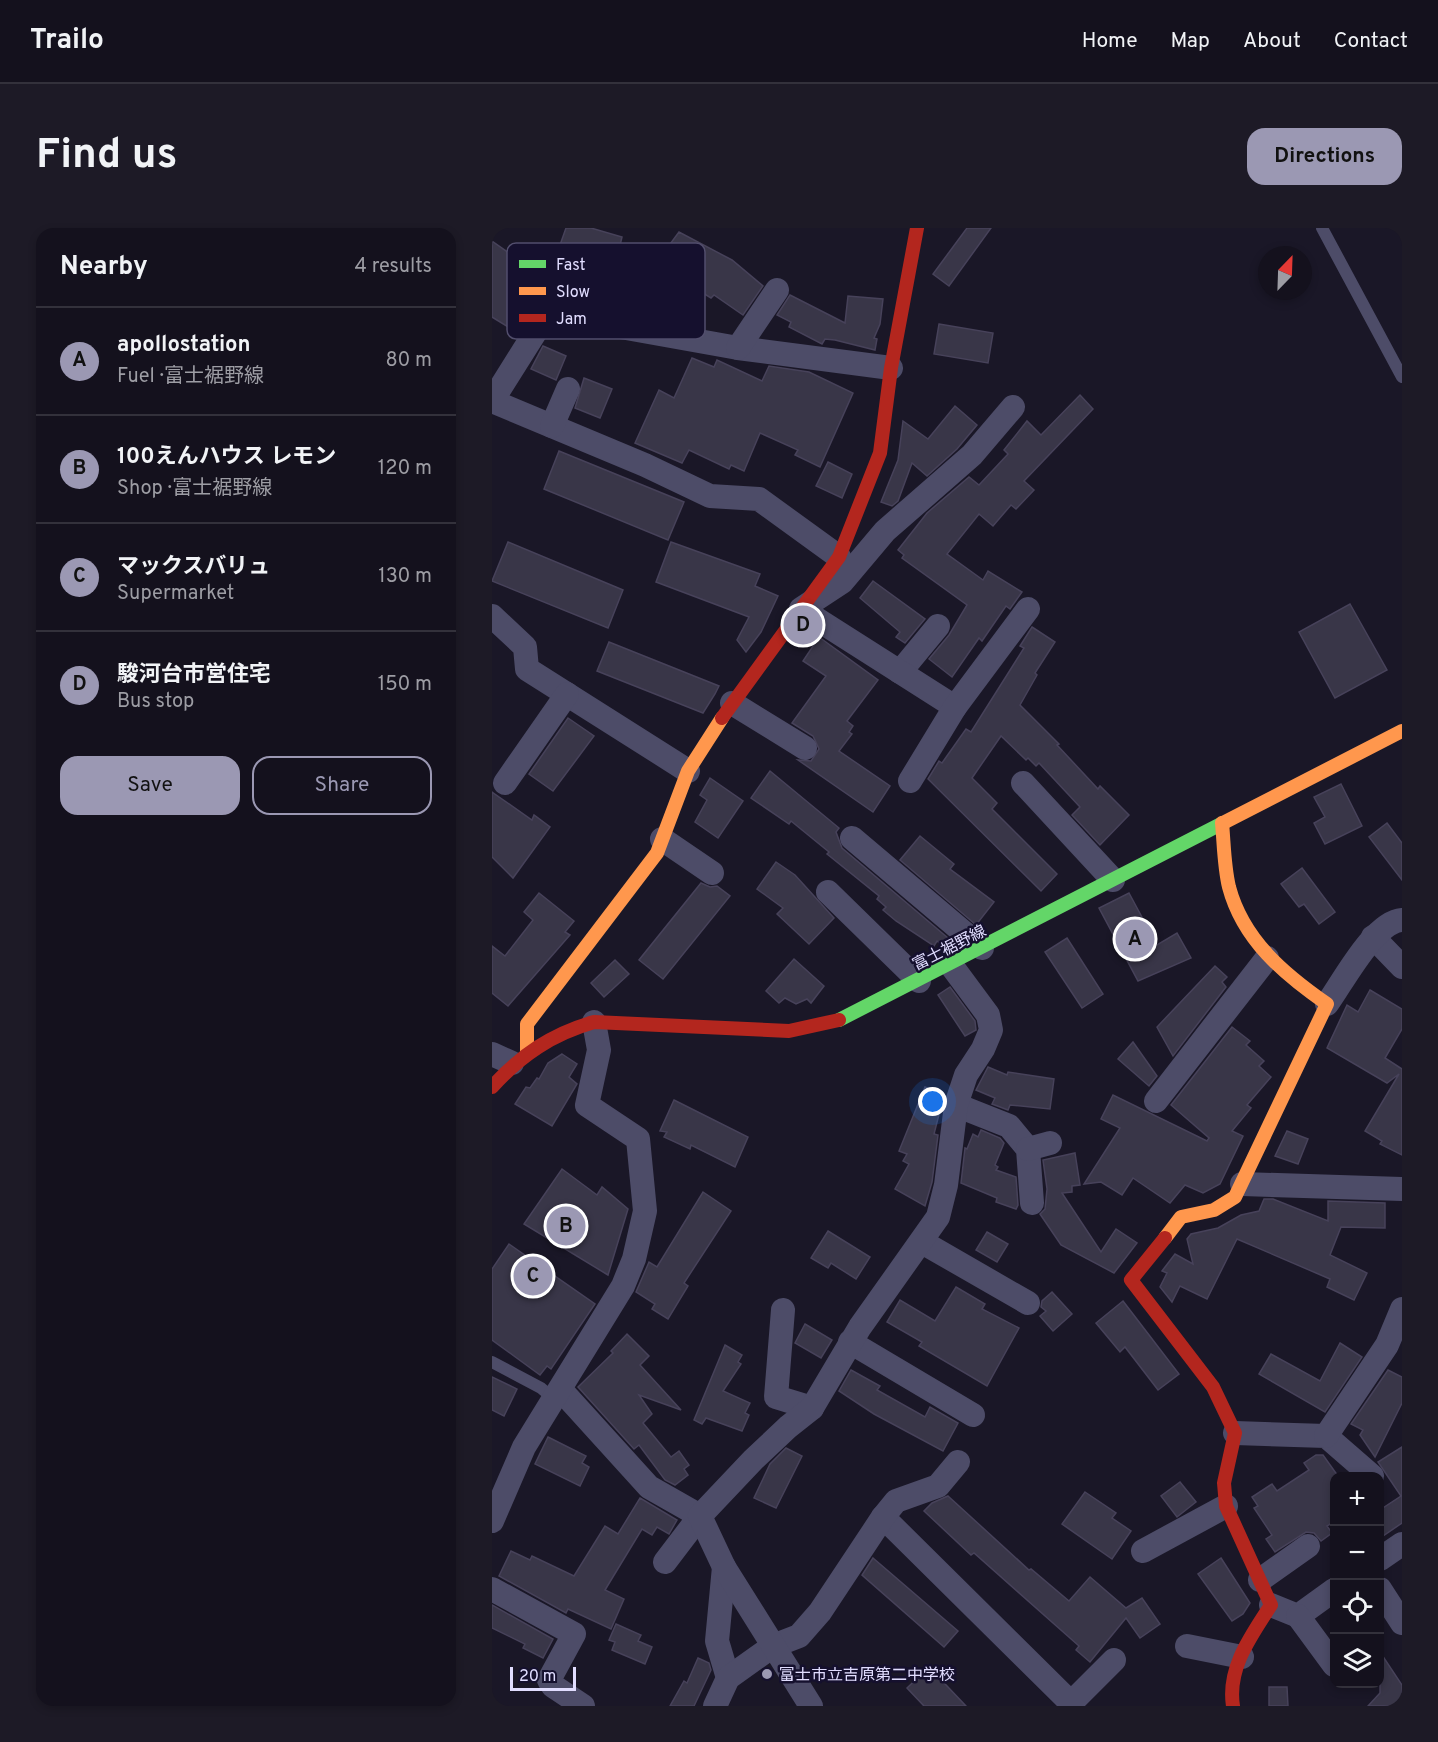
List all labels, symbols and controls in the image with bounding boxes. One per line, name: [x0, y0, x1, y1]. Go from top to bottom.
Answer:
text: Trailo: [30, 23, 104, 59]
text: Home: [1082, 28, 1138, 55]
text: Map: [1171, 28, 1210, 55]
text: About: [1243, 28, 1301, 55]
text: Contact: [1334, 28, 1408, 55]
button: Directions: [1247, 128, 1402, 185]
text: Find us: [36, 130, 177, 183]
legend: [507, 243, 705, 339]
north arrow: [1258, 246, 1312, 300]
text: Nearby: [60, 251, 148, 284]
text: 4 results: [355, 254, 432, 280]
text: Fast: [556, 256, 586, 276]
text: Slow: [556, 283, 590, 303]
text: Jam: [556, 310, 587, 330]
text: apollostation: [117, 332, 250, 359]
text: A: [72, 348, 87, 374]
text: 80 m: [386, 348, 432, 374]
text: Fuel · 富士裾野線: [117, 364, 264, 390]
text: 100えんハウス レモン: [117, 444, 336, 471]
text: B: [73, 456, 86, 482]
text: 120 m: [378, 456, 432, 482]
text: Shop · 富士裾野線: [117, 476, 272, 502]
text: マックスバリュ: [117, 554, 270, 581]
text: C: [73, 564, 86, 590]
text: 130 m: [378, 564, 432, 590]
text: Supermarket: [117, 581, 234, 607]
pin: D: [784, 602, 822, 648]
text: 駿河台市営住宅: [117, 662, 271, 689]
text: D: [72, 672, 87, 698]
text: 150 m: [378, 672, 432, 698]
text: Bus stop: [117, 689, 194, 715]
button: Save: [60, 756, 240, 815]
button: Share: [252, 756, 432, 815]
pin: A: [1116, 916, 1154, 962]
street label: 富士裾野線: [910, 922, 990, 976]
your location: [918, 1087, 947, 1116]
pin: B: [546, 1204, 586, 1248]
pin: C: [514, 1254, 552, 1298]
map controls: [1330, 1472, 1384, 1688]
button: +: [1330, 1472, 1384, 1526]
button: −: [1330, 1526, 1384, 1580]
button: locate: [1330, 1580, 1384, 1634]
button: layers: [1330, 1634, 1384, 1688]
scale bar: [510, 1664, 576, 1692]
place label: 富士市立吉原第二中学校: [779, 1666, 955, 1686]
text: 20 m: [519, 1667, 556, 1687]
marker: 富士市立吉原第二中学校: [760, 1667, 774, 1681]

